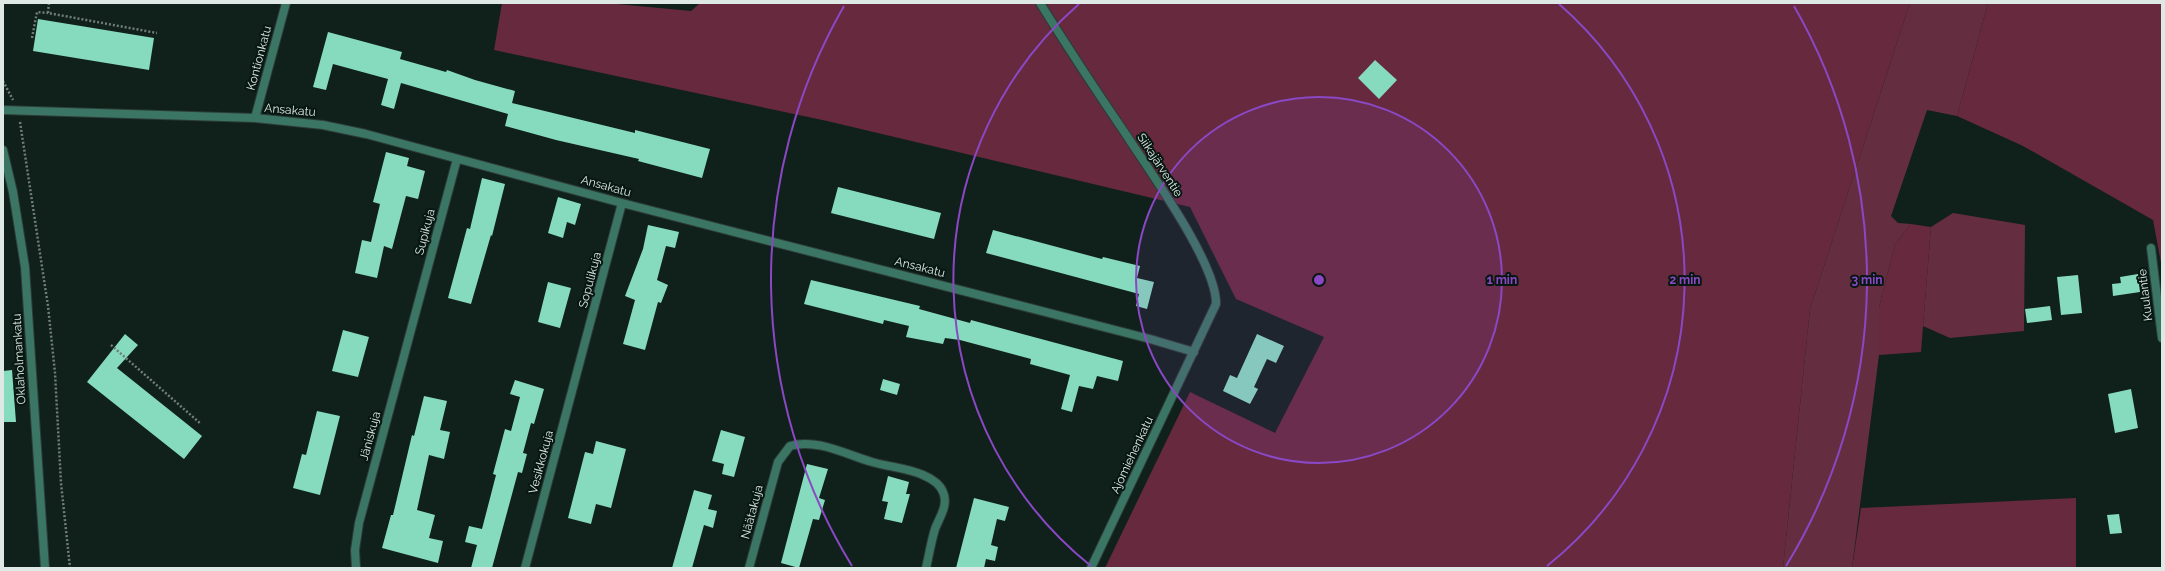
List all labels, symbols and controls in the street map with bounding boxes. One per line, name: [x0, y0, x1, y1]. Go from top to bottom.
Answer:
street label: Kontionkatu: [244, 24, 274, 92]
street label: Ansakatu: [264, 101, 316, 119]
street label: Siikajärventie: [1134, 131, 1186, 199]
street label: Ansakatu: [579, 173, 633, 199]
street label: Supikuja: [412, 207, 438, 257]
street label: Sopulikuja: [576, 250, 604, 310]
street label: Ansakatu: [893, 254, 947, 280]
street label: Kuulantie: [2135, 268, 2155, 322]
centre of rings: [1312, 273, 1326, 287]
text: 1 min: [1487, 273, 1517, 287]
text: 2 min: [1669, 273, 1701, 287]
text: 3 min: [1851, 273, 1883, 287]
street label: Oklaholmankatu: [10, 313, 28, 405]
street label: Jäniskuja: [357, 410, 383, 462]
street label: Ajomiehenkatu: [1108, 414, 1156, 496]
street label: Vesikkokuja: [526, 429, 556, 495]
street label: Näätakuja: [738, 483, 766, 541]

